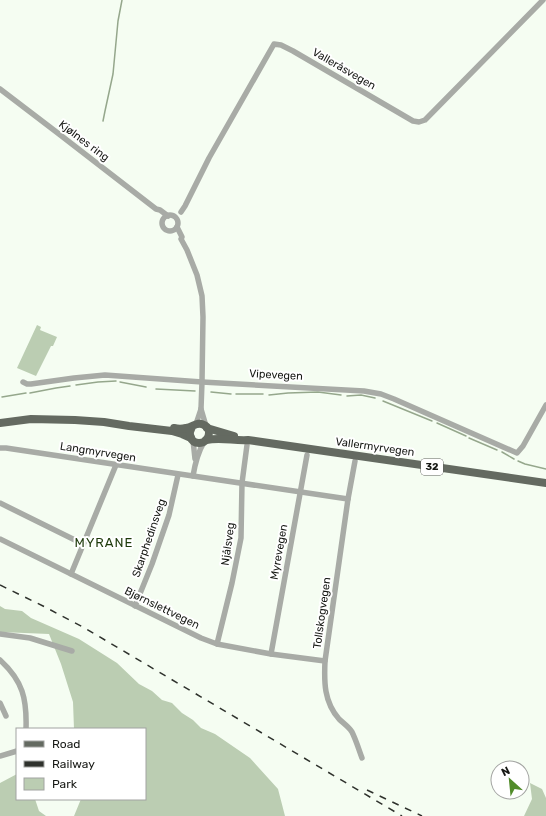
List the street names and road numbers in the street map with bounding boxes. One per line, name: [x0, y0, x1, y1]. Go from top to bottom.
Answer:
street label: Valleråsvegen: [310, 46, 378, 92]
street label: Kjølnes ring: [56, 118, 112, 164]
street label: Vipevegen: [249, 367, 303, 383]
street label: Vallermyrvegen: [335, 435, 415, 459]
street label: Langmyrvegen: [59, 440, 137, 464]
road number: 32: [421, 459, 443, 475]
street label: Skarphedinsveg: [130, 497, 168, 579]
street label: Njålsveg: [219, 522, 237, 566]
street label: Myrevegen: [268, 523, 290, 581]
street label: Tollskogvegen: [311, 576, 333, 650]
street label: Bjørnslettvegen: [122, 584, 202, 632]

